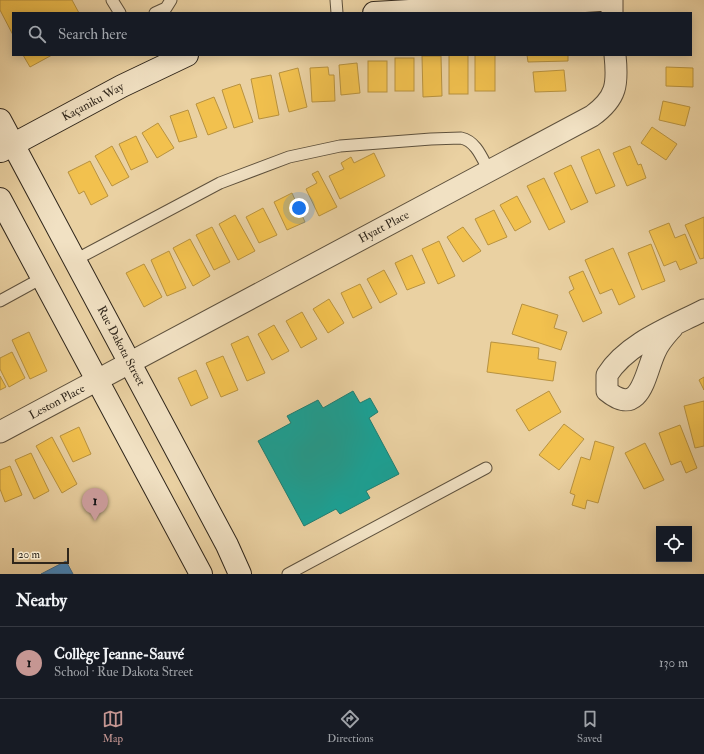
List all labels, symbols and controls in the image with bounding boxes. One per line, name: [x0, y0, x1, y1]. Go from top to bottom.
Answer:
search box: [12, 12, 692, 56]
icon: search: [26, 23, 48, 45]
text: Search here: [58, 25, 127, 44]
street label: Kaçaniku Way: [59, 79, 127, 125]
your location: [289, 198, 309, 218]
street label: Hyatt Place: [356, 207, 412, 247]
street label: Rue Dakota Street: [94, 303, 148, 389]
street label: Leston Place: [27, 381, 87, 423]
pin: 1: [82, 488, 108, 521]
map controls: [656, 526, 692, 562]
button: locate: [656, 526, 692, 562]
scale bar: [12, 546, 69, 565]
text: 20 m: [18, 548, 40, 561]
text: Nearby: [16, 590, 67, 611]
text: Collège Jeanne-Sauvé: [54, 645, 184, 664]
text: 1: [27, 655, 31, 671]
text: 130 m: [659, 655, 688, 671]
text: School · Rue Dakota Street: [54, 664, 193, 680]
tab: Map: [102, 708, 124, 745]
tab: Directions: [327, 708, 374, 745]
tab: Saved: [577, 708, 602, 745]

